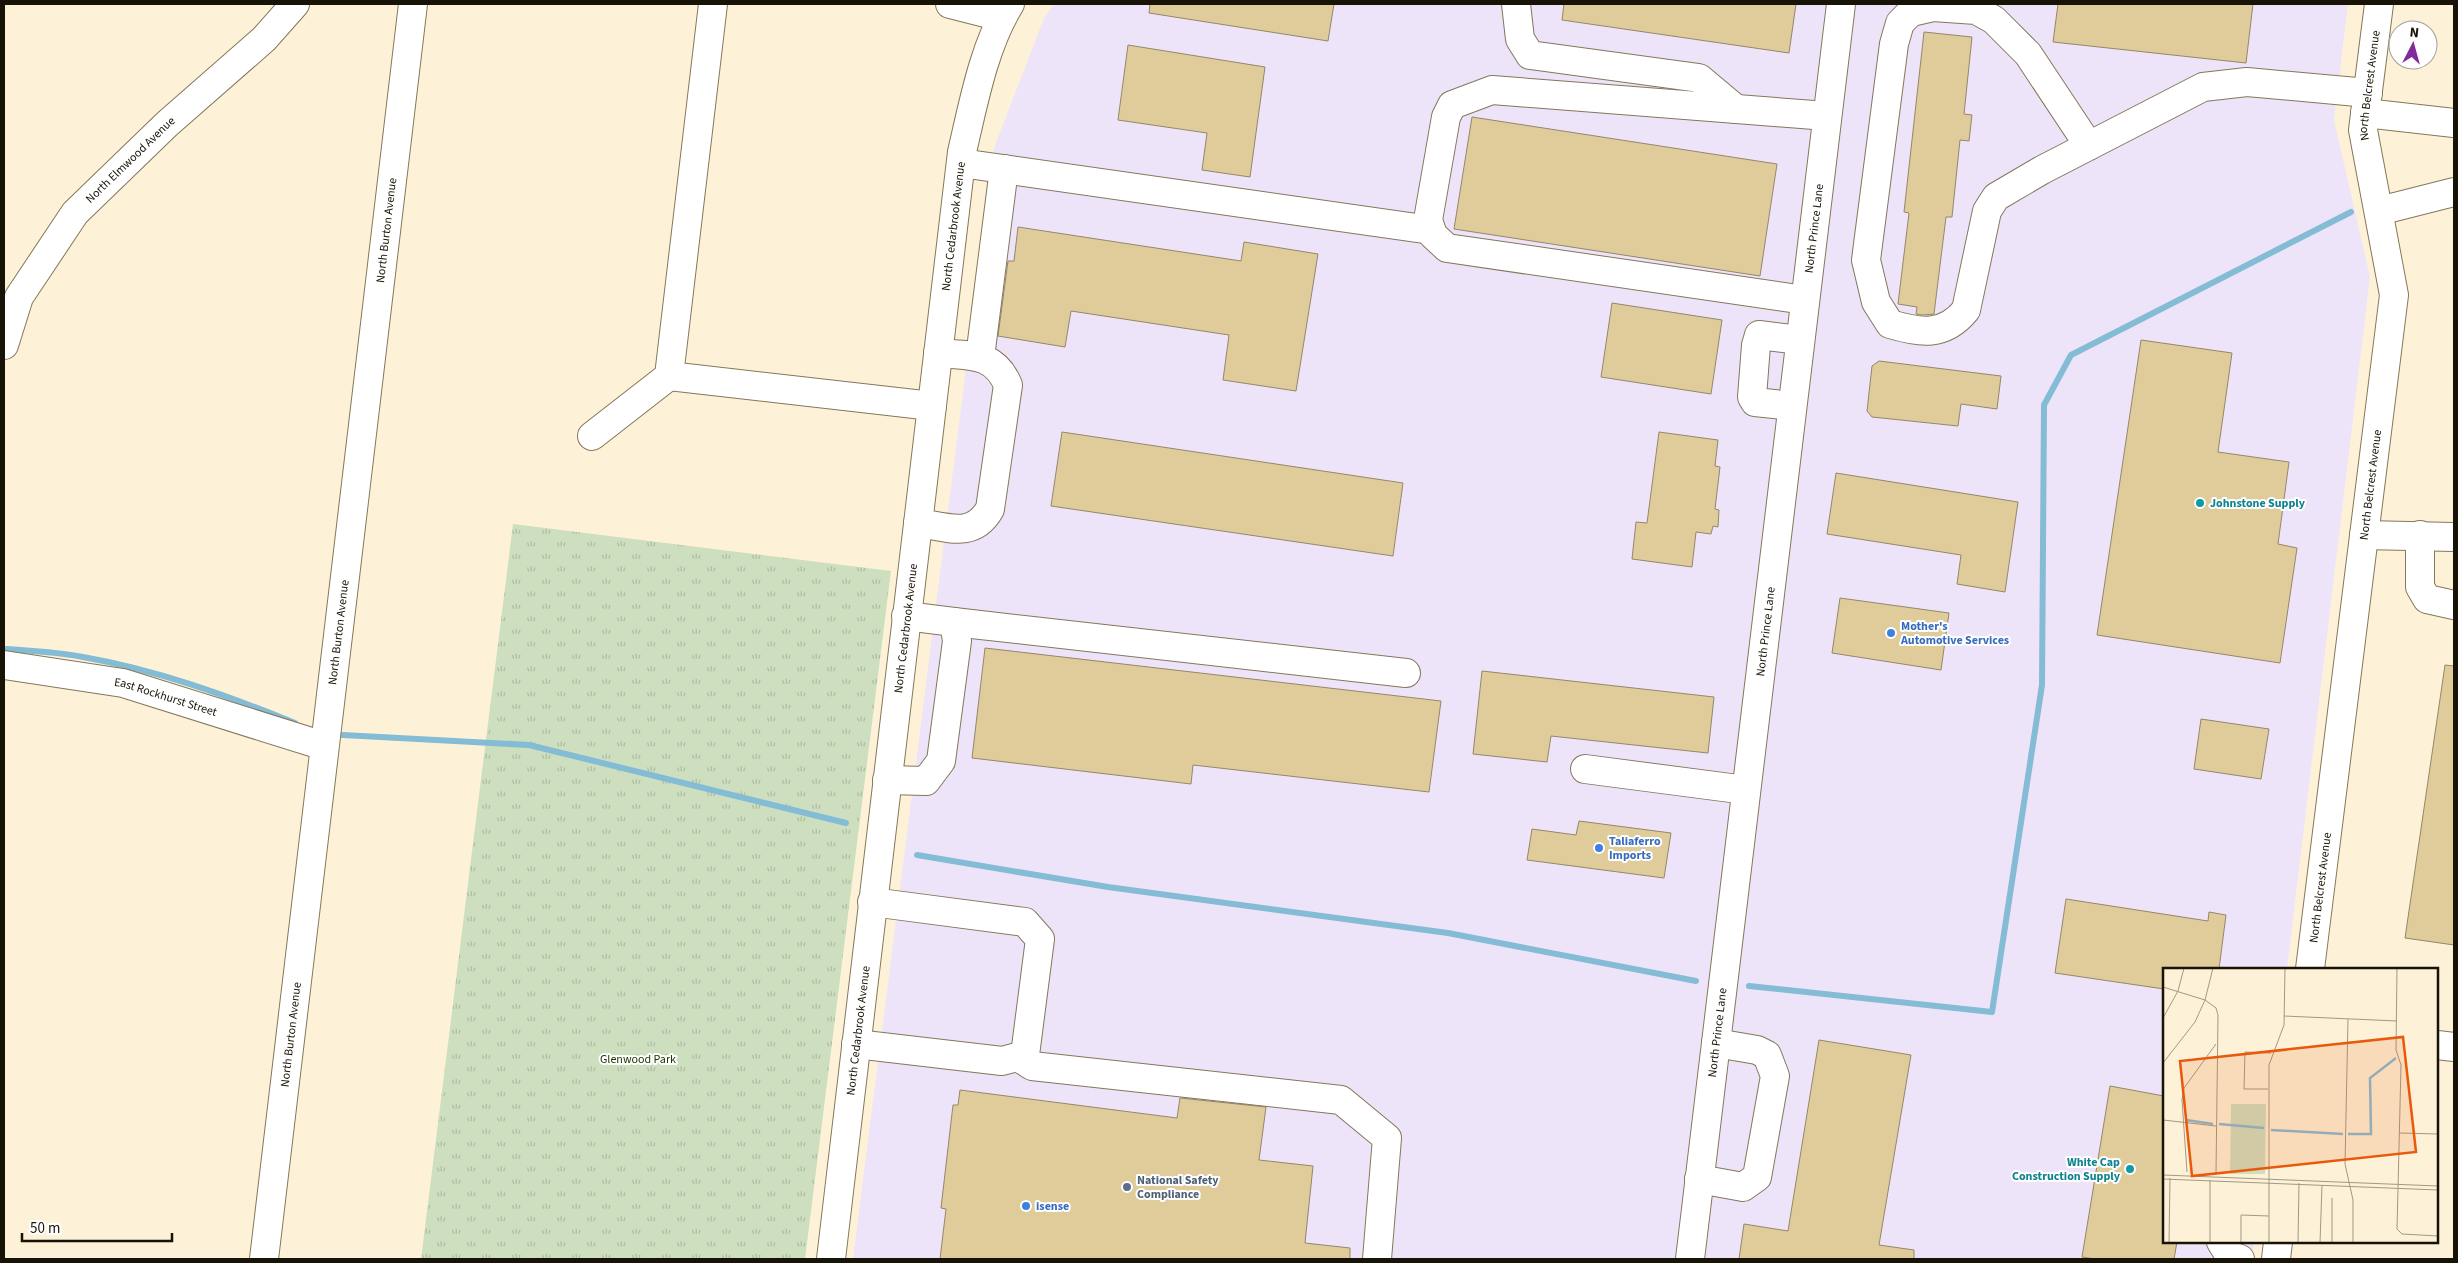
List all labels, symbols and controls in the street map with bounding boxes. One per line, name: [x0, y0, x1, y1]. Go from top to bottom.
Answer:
north arrow: [2388, 20, 2438, 70]
text: N: [2409, 23, 2420, 43]
street label: North Belcrest Avenue: [2354, 29, 2384, 142]
street label: North Elmwood Avenue: [82, 112, 179, 207]
street label: North Cedarbrook Avenue: [937, 160, 969, 292]
street label: North Burton Avenue: [371, 177, 401, 284]
street label: North Prince Lane: [1800, 183, 1828, 274]
street label: North Belcrest Avenue: [2355, 428, 2386, 541]
place label: Johnstone Supply: [2210, 495, 2306, 512]
marker: Johnstone Supply: [2194, 497, 2206, 509]
street label: North Cedarbrook Avenue: [890, 563, 922, 694]
street label: North Burton Avenue: [324, 579, 353, 686]
street label: North Prince Lane: [1752, 586, 1779, 677]
place label: Mother's Automotive Services: [1900, 618, 2009, 649]
marker: Mother's Automotive Services: [1885, 627, 1897, 639]
street label: East Rockhurst Street: [113, 673, 219, 720]
street label: North Belcrest Avenue: [2305, 831, 2335, 944]
place label: Taliaferro Imports: [1609, 833, 1661, 864]
marker: Taliaferro Imports: [1593, 842, 1605, 854]
street label: North Cedarbrook Avenue: [842, 965, 874, 1096]
inset map: [2163, 968, 2438, 1243]
street label: North Burton Avenue: [276, 981, 305, 1088]
street label: North Prince Lane: [1703, 987, 1731, 1078]
park label: Glenwood Park: [600, 1051, 676, 1068]
place label: White Cap Construction Supply: [2012, 1154, 2121, 1185]
marker: White Cap Construction Supply: [2124, 1163, 2136, 1175]
place label: National Safety Compliance: [1137, 1172, 1219, 1203]
marker: National Safety Compliance: [1121, 1181, 1133, 1193]
place label: isense: [1036, 1198, 1069, 1215]
marker: isense: [1020, 1200, 1032, 1212]
scale bar: [22, 1210, 172, 1242]
text: 50 m: [30, 1218, 60, 1239]

